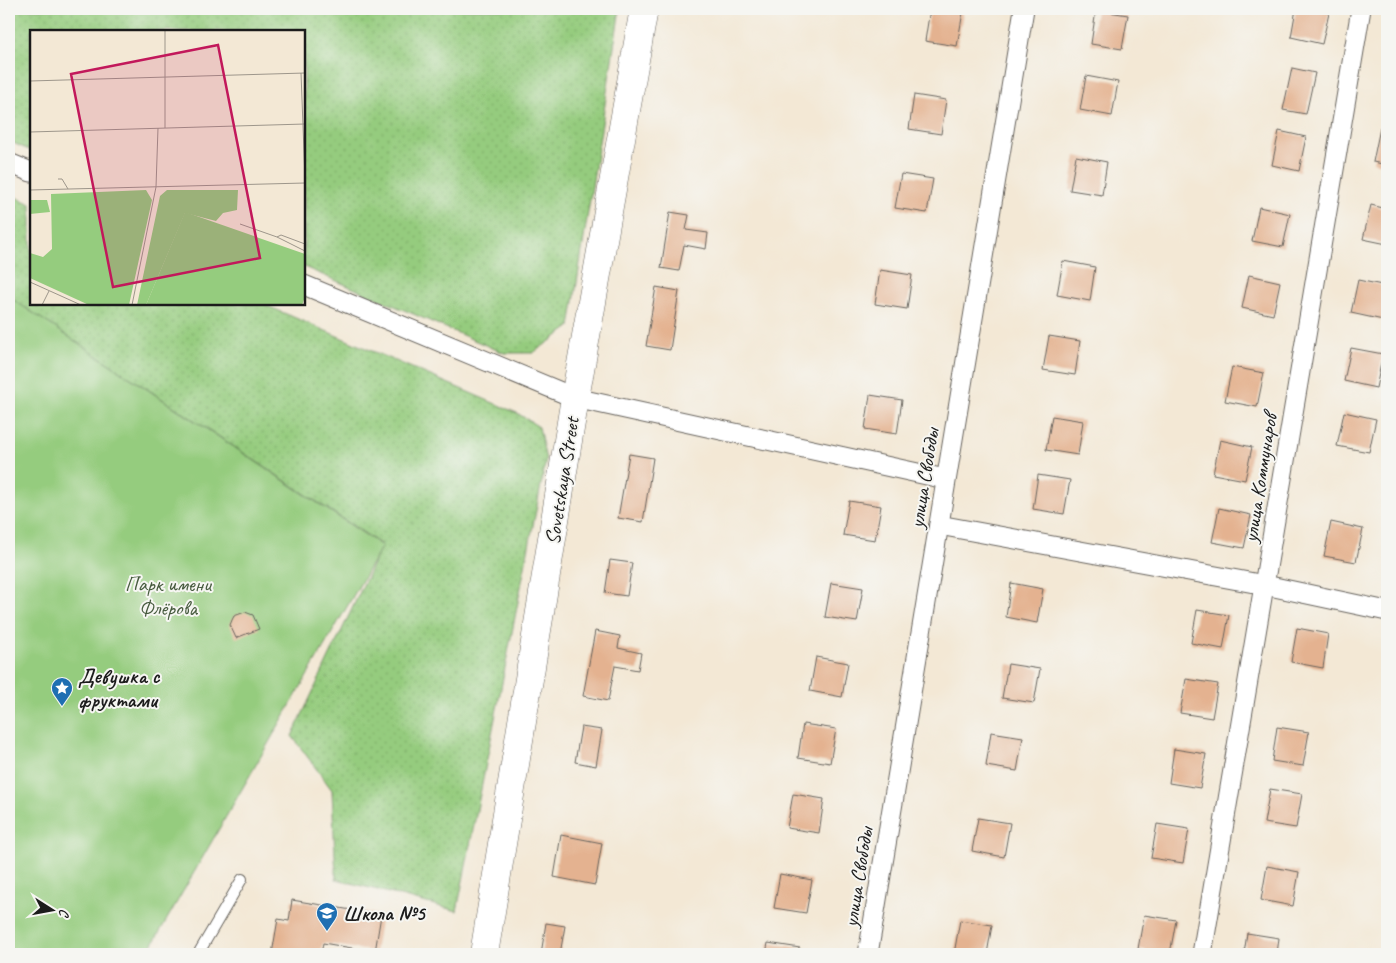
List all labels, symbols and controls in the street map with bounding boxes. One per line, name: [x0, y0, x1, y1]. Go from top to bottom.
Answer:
inset map: [30, 30, 305, 305]
street label: улица Коммунаров: [1237, 407, 1284, 546]
street label: Sovetskaya Street: [539, 414, 585, 546]
street label: улица Свободы: [903, 424, 945, 532]
park label: Парк имени Флёрова: [125, 571, 212, 621]
place label: Девушка с фруктами: [78, 663, 161, 713]
place icon: Девушка с фруктами: [50, 676, 74, 707]
street label: улица Свободы: [837, 823, 879, 931]
north arrow: [28, 886, 78, 936]
place label: Школа №5: [343, 900, 427, 926]
school or university icon: Школа №5: [315, 901, 339, 932]
text: С: [55, 907, 73, 919]

